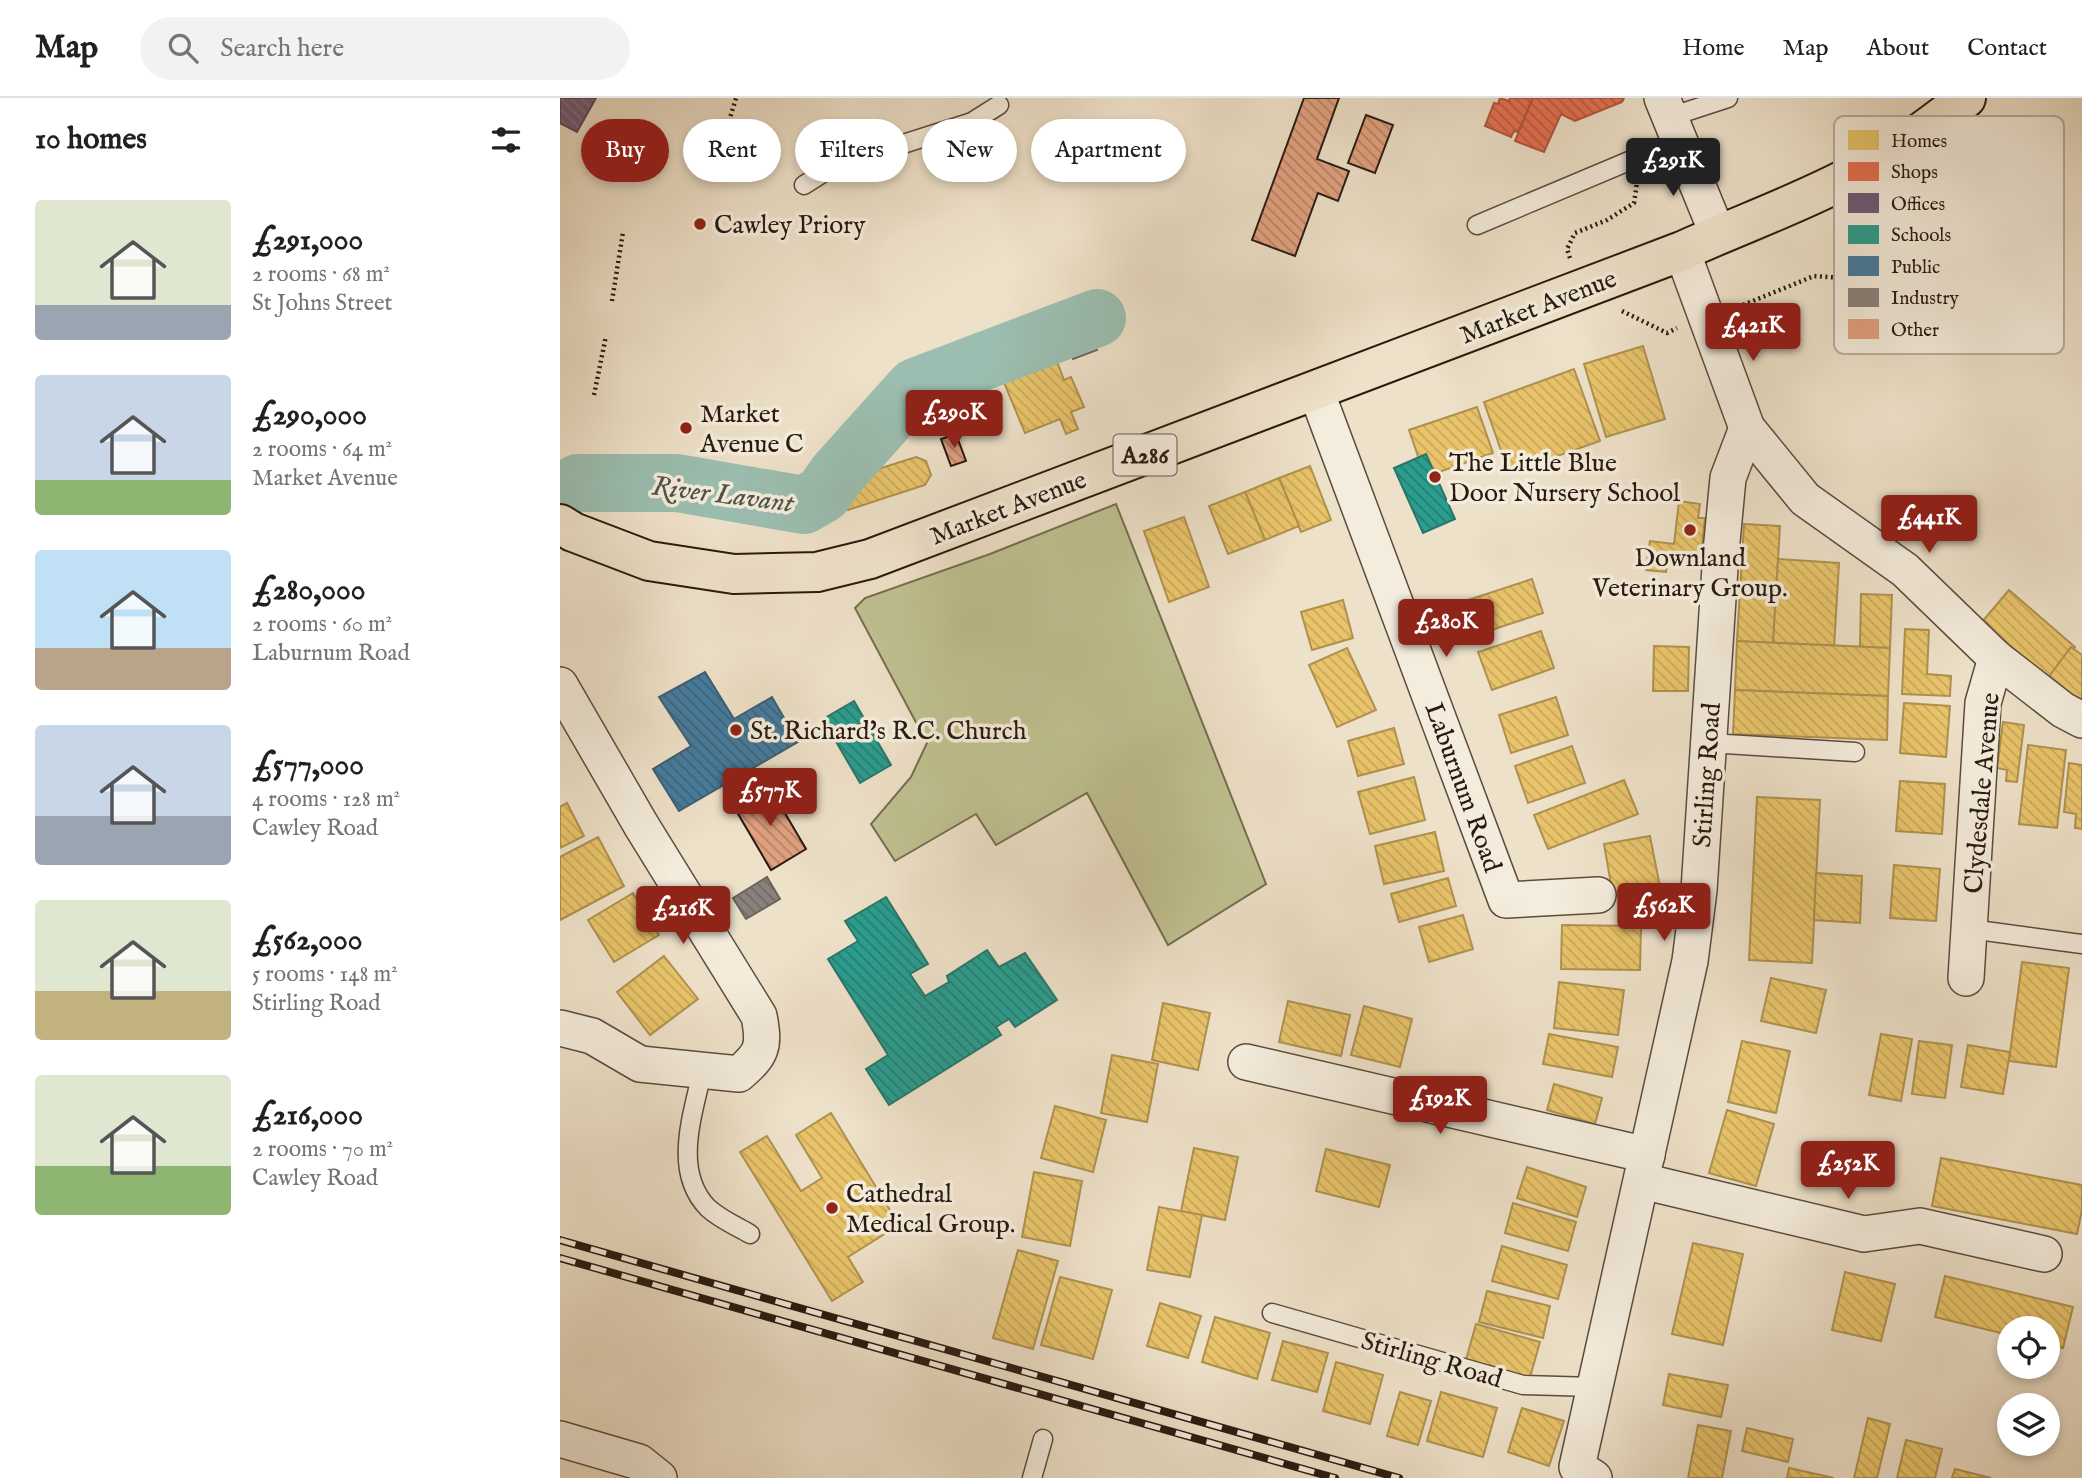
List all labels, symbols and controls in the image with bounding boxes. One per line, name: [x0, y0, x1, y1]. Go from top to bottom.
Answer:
search box: [140, 17, 630, 80]
text: Map: [35, 27, 98, 69]
icon: search: [164, 29, 202, 67]
text: Search here: [220, 32, 344, 65]
text: Home: [1682, 33, 1745, 64]
text: Map: [1783, 33, 1829, 64]
text: About: [1867, 33, 1929, 64]
text: Contact: [1967, 33, 2047, 64]
legend: [1834, 116, 2064, 354]
chip: Buy: [581, 119, 669, 182]
chip: Rent: [683, 119, 781, 182]
chip: Filters: [795, 119, 908, 182]
chip: New: [922, 119, 1017, 182]
chip: Apartment: [1031, 119, 1186, 182]
text: 10 homes: [35, 121, 147, 159]
icon: filters: [487, 121, 525, 159]
text: Homes: [1891, 130, 1947, 154]
pin: £291K: [1624, 139, 1722, 198]
text: £291K: [1642, 146, 1704, 175]
text: Shops: [1891, 161, 1938, 185]
text: Offices: [1891, 193, 1945, 217]
place label: Cawley Priory: [714, 209, 866, 242]
marker: Cawley Priory: [692, 216, 708, 232]
text: £291,000: [252, 222, 363, 260]
text: Schools: [1891, 224, 1951, 248]
icon: home: [91, 228, 175, 312]
text: Public: [1891, 256, 1940, 280]
text: 2 rooms · 68 m²: [252, 260, 390, 289]
street label: Market Avenue: [1456, 262, 1621, 352]
text: Industry: [1891, 287, 1959, 311]
text: St Johns Street: [252, 289, 393, 318]
pin: £421K: [1704, 303, 1802, 363]
text: £421K: [1721, 311, 1785, 340]
text: Other: [1891, 319, 1939, 343]
pin: £290K: [905, 390, 1003, 450]
text: £290,000: [252, 397, 367, 435]
place label: Market Avenue C: [699, 398, 804, 461]
text: £290K: [922, 398, 986, 427]
icon: home: [91, 403, 175, 487]
marker: Market Avenue C: [678, 420, 694, 436]
road number: A286: [1114, 434, 1176, 476]
text: 2 rooms · 64 m²: [252, 435, 392, 464]
place label: The Little Blue Door Nursery School: [1449, 447, 1681, 510]
street label: Market Avenue: [926, 463, 1091, 553]
text: Market Avenue: [252, 464, 398, 493]
water label: River Lavant: [650, 469, 797, 522]
marker: The Little Blue Door Nursery School: [1427, 469, 1443, 485]
pin: £441K: [1880, 496, 1978, 555]
text: £441K: [1897, 503, 1961, 532]
marker: Downland Veterinary Group.: [1682, 522, 1698, 538]
place label: Downland Veterinary Group.: [1591, 542, 1788, 605]
text: £280,000: [252, 572, 366, 610]
icon: home: [91, 578, 175, 662]
pin: £280K: [1397, 600, 1495, 659]
text: £280K: [1414, 607, 1478, 636]
text: 2 rooms · 60 m²: [252, 610, 392, 639]
text: Laburnum Road: [252, 639, 410, 668]
street label: Clydesdale Avenue: [1957, 691, 2008, 895]
street label: Laburnum Road: [1417, 698, 1509, 877]
street label: Stirling Road: [1686, 701, 1729, 849]
place label: St. Richard's R.C. Church: [750, 715, 1027, 748]
marker: St. Richard's R.C. Church: [728, 722, 744, 738]
text: £577,000: [252, 747, 364, 785]
icon: home: [91, 753, 175, 837]
pin: £577K: [721, 768, 819, 828]
text: £577K: [739, 776, 801, 805]
text: 4 rooms · 128 m²: [252, 785, 400, 814]
text: Cawley Road: [252, 814, 378, 843]
pin: £562K: [1615, 884, 1713, 943]
pin: £216K: [634, 886, 732, 946]
text: £562K: [1633, 891, 1695, 920]
text: £216K: [652, 894, 714, 923]
text: £562,000: [252, 922, 362, 960]
icon: home: [91, 928, 175, 1012]
text: 5 rooms · 148 m²: [252, 960, 398, 989]
text: Stirling Road: [252, 989, 380, 1018]
pin: £192K: [1391, 1076, 1489, 1136]
text: £192K: [1409, 1084, 1471, 1113]
text: £216,000: [252, 1097, 363, 1135]
icon: home: [91, 1103, 175, 1187]
text: 2 rooms · 70 m²: [252, 1135, 393, 1164]
pin: £252K: [1799, 1142, 1897, 1201]
text: £252K: [1817, 1149, 1879, 1178]
text: Cawley Road: [252, 1164, 378, 1193]
place label: Cathedral Medical Group.: [846, 1178, 1015, 1241]
marker: Cathedral Medical Group.: [824, 1200, 840, 1216]
map controls: [1997, 1316, 2060, 1456]
button: locate: [1997, 1316, 2060, 1379]
street label: Stirling Road: [1357, 1325, 1506, 1396]
button: layers: [1997, 1393, 2060, 1456]

